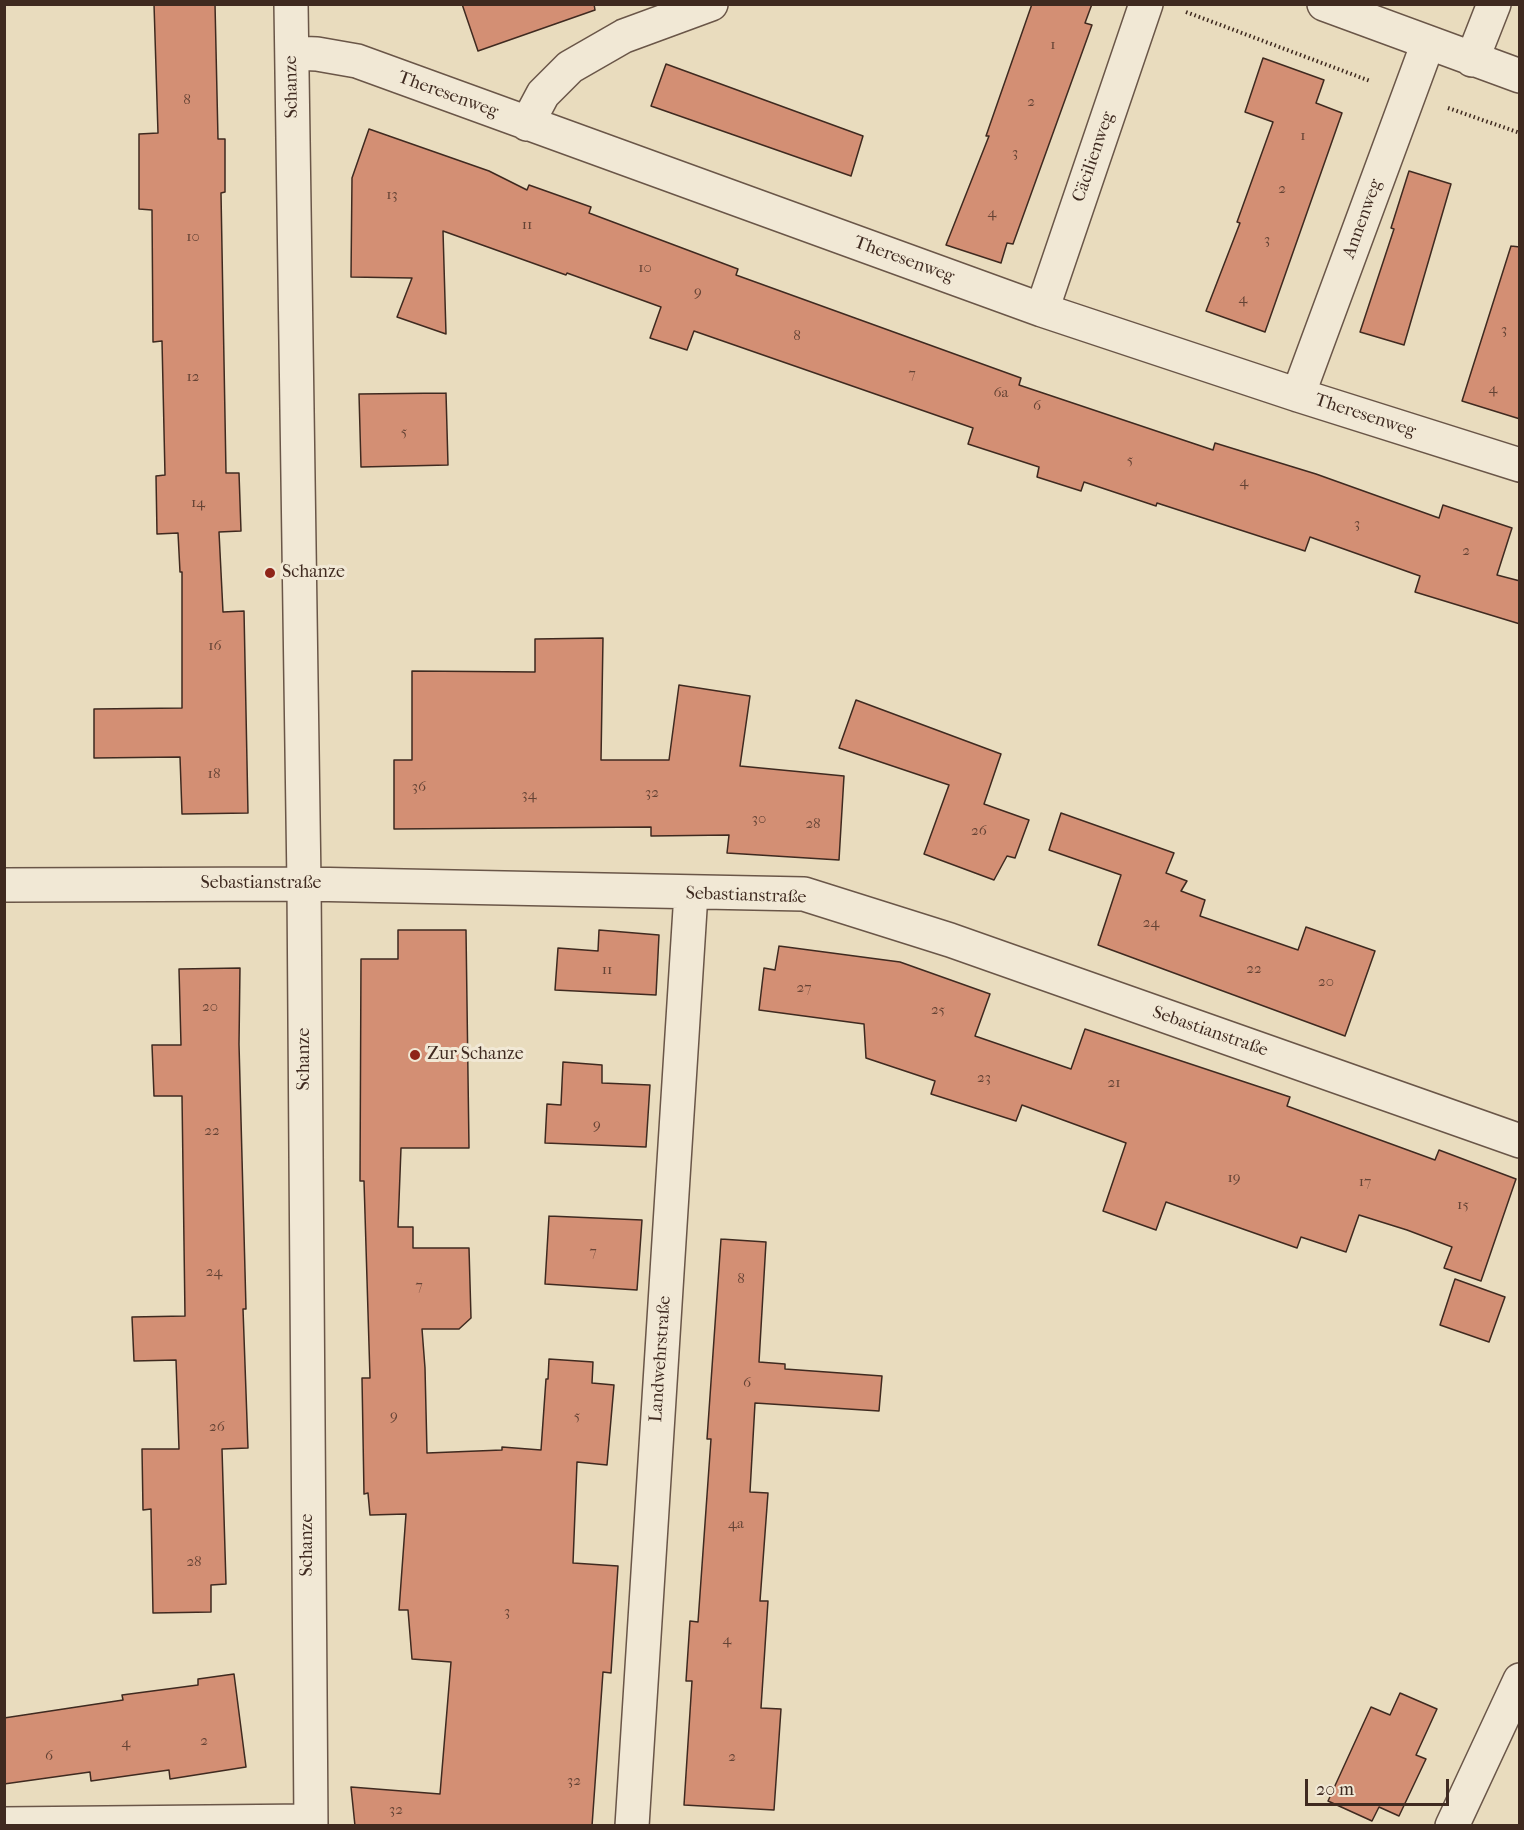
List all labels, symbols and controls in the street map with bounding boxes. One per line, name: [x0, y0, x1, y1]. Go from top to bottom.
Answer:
house number: 1: [1050, 36, 1056, 54]
street label: Schanze: [281, 55, 303, 119]
street label: Theresenweg: [395, 67, 501, 123]
house number: 8: [183, 91, 191, 109]
house number: 2: [1027, 93, 1035, 111]
street label: Cäcilienweg: [1068, 109, 1120, 205]
house number: 1: [1300, 127, 1306, 145]
house number: 3: [1012, 144, 1018, 162]
street label: Annenweg: [1339, 176, 1387, 262]
house number: 2: [1278, 180, 1286, 198]
house number: 13: [386, 186, 398, 204]
house number: 4: [988, 204, 996, 222]
house number: 11: [522, 216, 532, 234]
house number: 10: [186, 228, 200, 246]
house number: 3: [1264, 231, 1270, 249]
street label: Theresenweg: [851, 232, 957, 288]
house number: 10: [638, 259, 652, 277]
house number: 9: [694, 283, 702, 301]
house number: 4: [1239, 290, 1247, 308]
house number: 3: [1501, 321, 1507, 339]
house number: 8: [793, 327, 801, 345]
house number: 7: [908, 365, 916, 383]
house number: 12: [186, 368, 200, 386]
house number: 4: [1489, 380, 1497, 398]
house number: 6a: [993, 384, 1009, 402]
street label: Theresenweg: [1312, 389, 1418, 443]
house number: 6: [1033, 397, 1041, 415]
house number: 5: [401, 423, 407, 441]
house number: 5: [1127, 451, 1133, 469]
house number: 4: [1240, 473, 1248, 491]
house number: 14: [191, 494, 205, 512]
house number: 3: [1354, 515, 1360, 533]
house number: 2: [1462, 542, 1470, 560]
place label: Schanze: [282, 562, 345, 584]
marker: Schanze: [263, 566, 277, 580]
house number: 16: [208, 637, 222, 655]
house number: 18: [208, 765, 220, 783]
house number: 36: [412, 778, 426, 796]
house number: 32: [645, 784, 659, 802]
house number: 34: [521, 786, 537, 804]
house number: 30: [752, 810, 766, 828]
house number: 28: [805, 815, 821, 833]
house number: 26: [971, 822, 987, 840]
street label: Sebastianstraße: [201, 873, 321, 895]
street label: Sebastianstraße: [685, 883, 807, 909]
house number: 24: [1143, 914, 1159, 932]
house number: 22: [1246, 960, 1262, 978]
house number: 11: [602, 961, 612, 979]
house number: 20: [1318, 973, 1334, 991]
house number: 27: [797, 979, 811, 997]
house number: 20: [202, 998, 218, 1016]
house number: 25: [931, 1001, 945, 1019]
street label: Sebastianstraße: [1149, 1002, 1271, 1062]
street label: Schanze: [294, 1028, 316, 1090]
place label: Zur Schanze: [427, 1044, 524, 1066]
marker: Zur Schanze: [408, 1048, 422, 1062]
house number: 23: [977, 1069, 991, 1087]
house number: 21: [1107, 1074, 1121, 1092]
house number: 9: [593, 1116, 601, 1134]
house number: 22: [204, 1122, 220, 1140]
house number: 19: [1227, 1169, 1241, 1187]
house number: 17: [1359, 1173, 1371, 1191]
house number: 15: [1457, 1196, 1469, 1214]
house number: 7: [589, 1243, 597, 1261]
house number: 24: [206, 1263, 222, 1281]
house number: 8: [737, 1270, 745, 1288]
house number: 7: [415, 1277, 423, 1295]
street label: Landwehrstraße: [646, 1295, 676, 1423]
house number: 6: [743, 1374, 751, 1392]
house number: 9: [390, 1407, 398, 1425]
house number: 5: [574, 1407, 580, 1425]
house number: 26: [209, 1418, 225, 1436]
street label: Schanze: [297, 1514, 319, 1576]
house number: 4a: [728, 1515, 744, 1533]
house number: 28: [186, 1553, 202, 1571]
house number: 3: [504, 1603, 510, 1621]
house number: 4: [723, 1631, 731, 1649]
house number: 2: [200, 1732, 208, 1750]
house number: 4: [122, 1734, 130, 1752]
house number: 6: [45, 1747, 53, 1765]
house number: 2: [728, 1748, 736, 1766]
scale bar: [1308, 1767, 1452, 1805]
house number: 32: [567, 1772, 581, 1790]
text: 20 m: [1316, 1779, 1354, 1800]
house number: 32: [389, 1801, 403, 1819]

